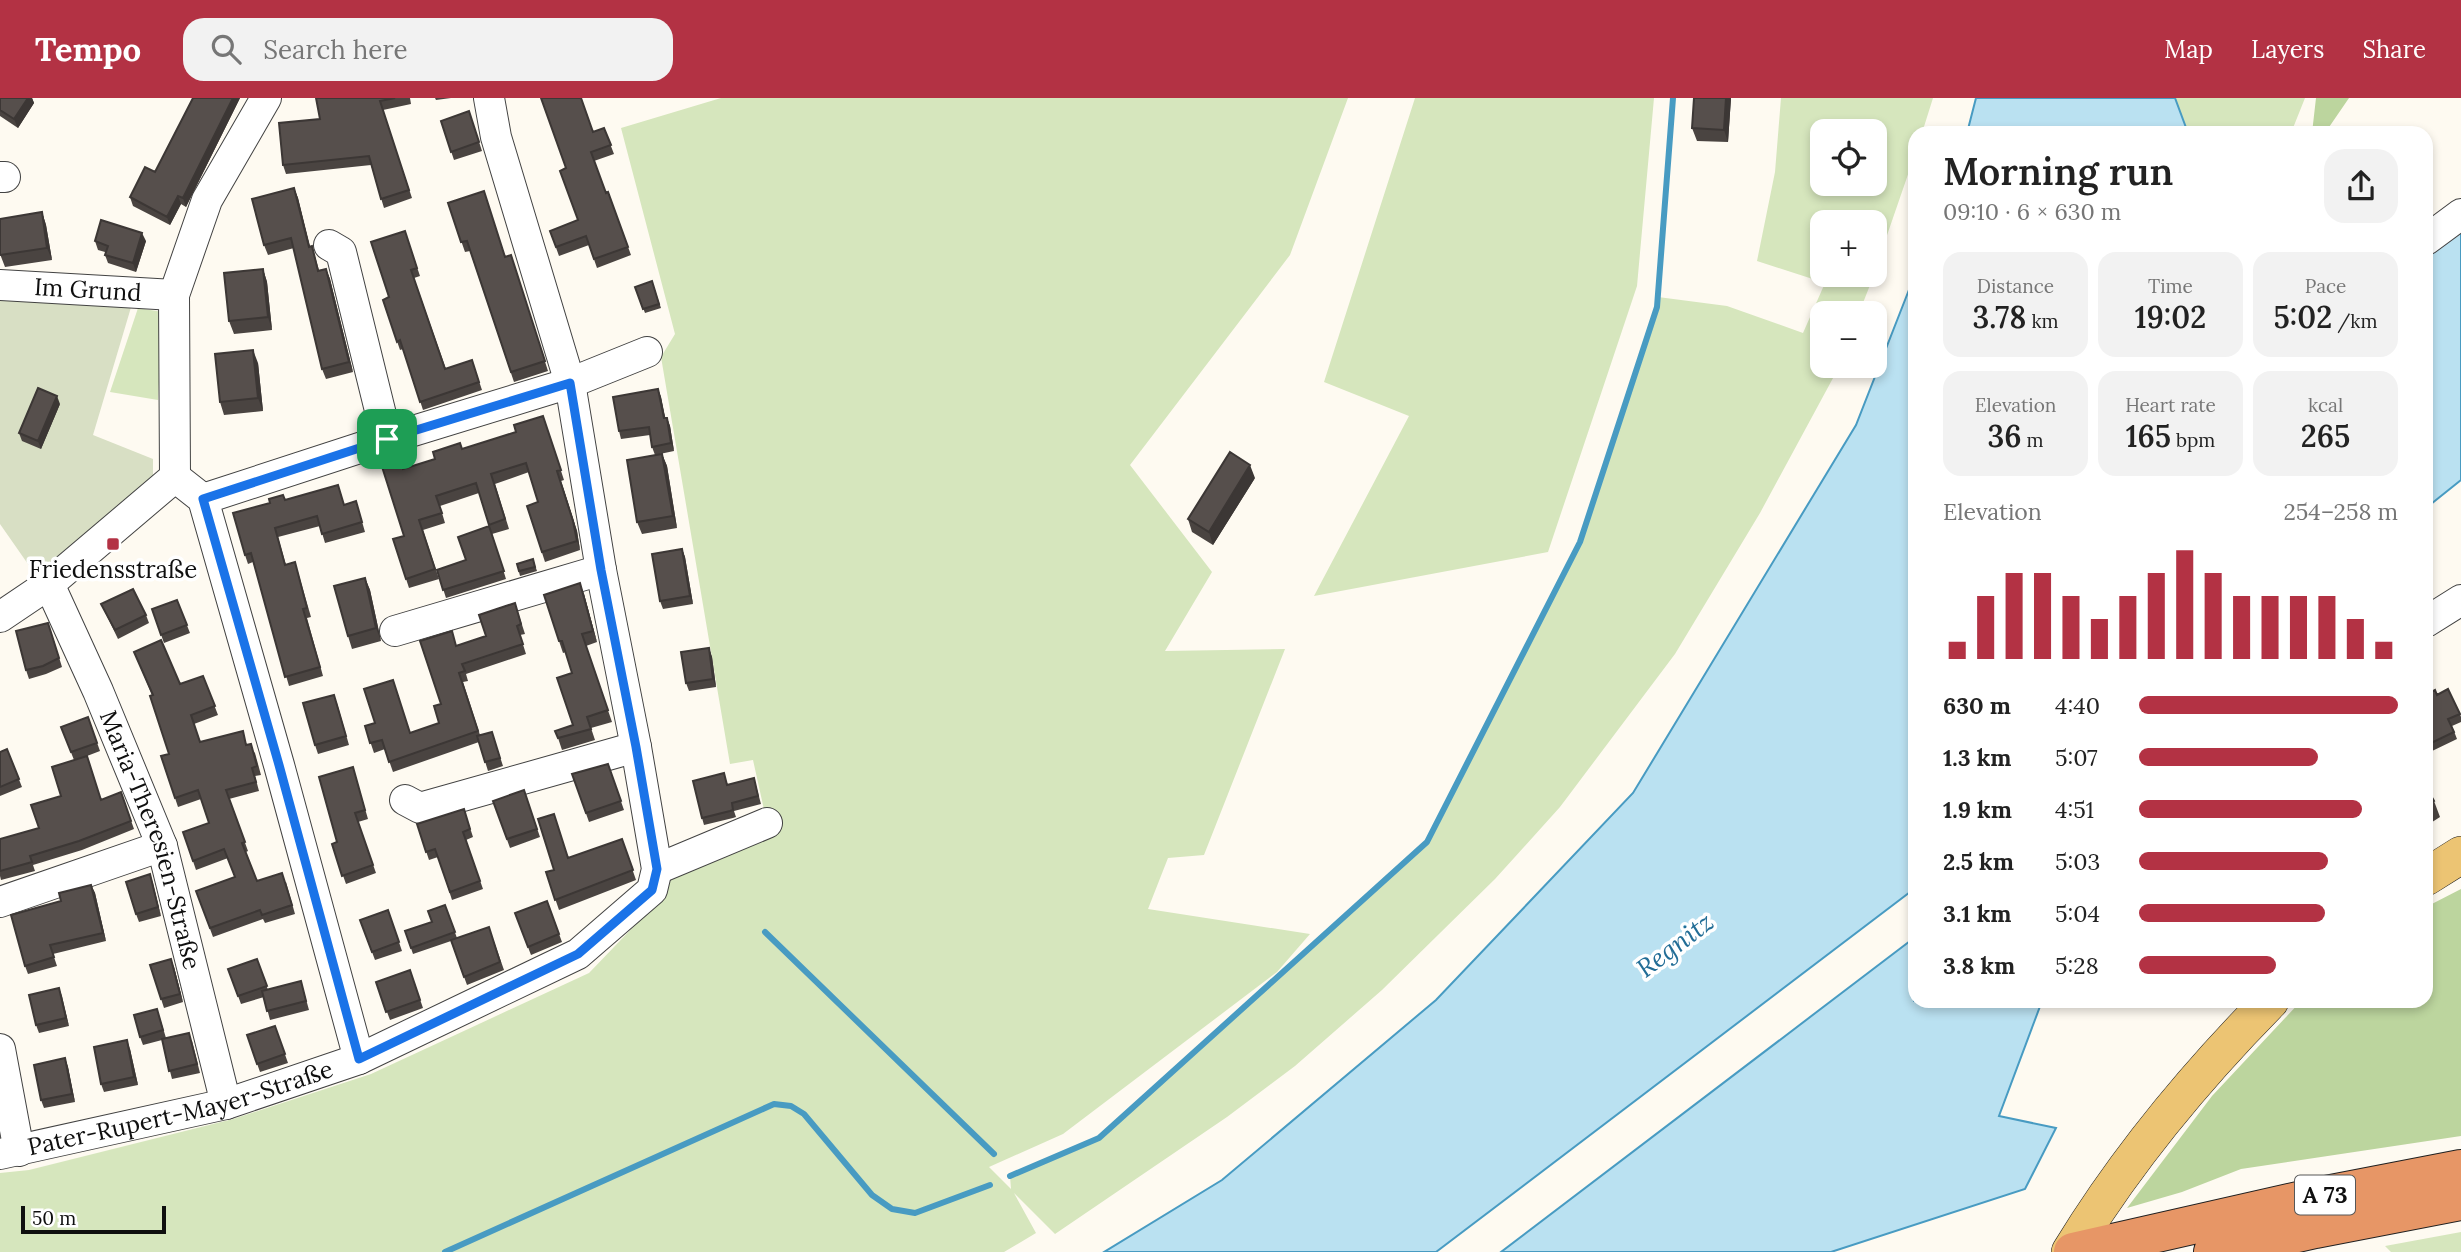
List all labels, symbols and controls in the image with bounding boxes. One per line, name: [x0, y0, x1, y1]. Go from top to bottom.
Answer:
search box: [183, 18, 673, 81]
text: Tempo: [35, 28, 141, 70]
icon: search: [207, 30, 245, 68]
text: Search here: [263, 33, 408, 66]
text: Map: [2164, 34, 2213, 65]
text: Layers: [2251, 34, 2324, 65]
text: Share: [2362, 34, 2426, 65]
map controls: [1810, 119, 1887, 378]
button: locate: [1810, 119, 1887, 196]
text: Morning run: [1943, 147, 2173, 195]
button: share: [2324, 149, 2398, 223]
text: 09:10 · 6 × 630 m: [1943, 197, 2121, 226]
button: +: [1810, 210, 1887, 287]
street label: Im Grund: [33, 271, 142, 308]
text: Distance: [1977, 274, 2054, 298]
text: Time: [2148, 274, 2193, 298]
text: Pace: [2305, 274, 2346, 298]
text: 3.78: [1972, 298, 2026, 336]
text: 19:02: [2135, 298, 2206, 336]
text: 5:02: [2274, 298, 2332, 336]
button: −: [1810, 301, 1887, 378]
text: km: [2026, 309, 2059, 333]
text: /km: [2332, 309, 2377, 333]
text: Elevation: [1975, 393, 2056, 417]
text: Heart rate: [2125, 393, 2216, 417]
text: kcal: [2308, 393, 2343, 417]
pin: [357, 409, 417, 469]
text: 36: [1987, 417, 2022, 455]
text: 165: [2126, 417, 2171, 455]
text: 265: [2301, 417, 2350, 455]
icon: arrive: [368, 420, 406, 458]
text: m: [2022, 428, 2044, 452]
text: bpm: [2171, 428, 2215, 452]
text: Elevation: [1943, 497, 2042, 526]
text: 254–258 m: [2283, 497, 2398, 526]
marker: Friedensstraße: [105, 536, 121, 552]
place label: Friedensstraße: [29, 554, 197, 585]
text: 630 m: [1943, 691, 2011, 720]
text: 4:40: [2055, 691, 2100, 720]
street label: Maria-Theresien-Straße: [93, 706, 208, 972]
text: 1.3 km: [1943, 743, 2011, 772]
text: 5:07: [2055, 743, 2098, 772]
text: 1.9 km: [1943, 795, 2012, 824]
text: 4:51: [2055, 795, 2094, 824]
text: 2.5 km: [1943, 847, 2014, 876]
text: 5:03: [2055, 847, 2100, 876]
text: 3.1 km: [1943, 899, 2011, 928]
text: 5:04: [2055, 899, 2100, 928]
water label: Regnitz: [1630, 905, 1720, 984]
text: 3.8 km: [1943, 951, 2015, 980]
text: 5:28: [2055, 951, 2099, 980]
street label: Pater-Rupert-Mayer-Straße: [25, 1053, 337, 1162]
road number: A 73: [2295, 1176, 2355, 1214]
scale bar: [21, 1203, 166, 1235]
text: 50 m: [32, 1206, 76, 1230]

